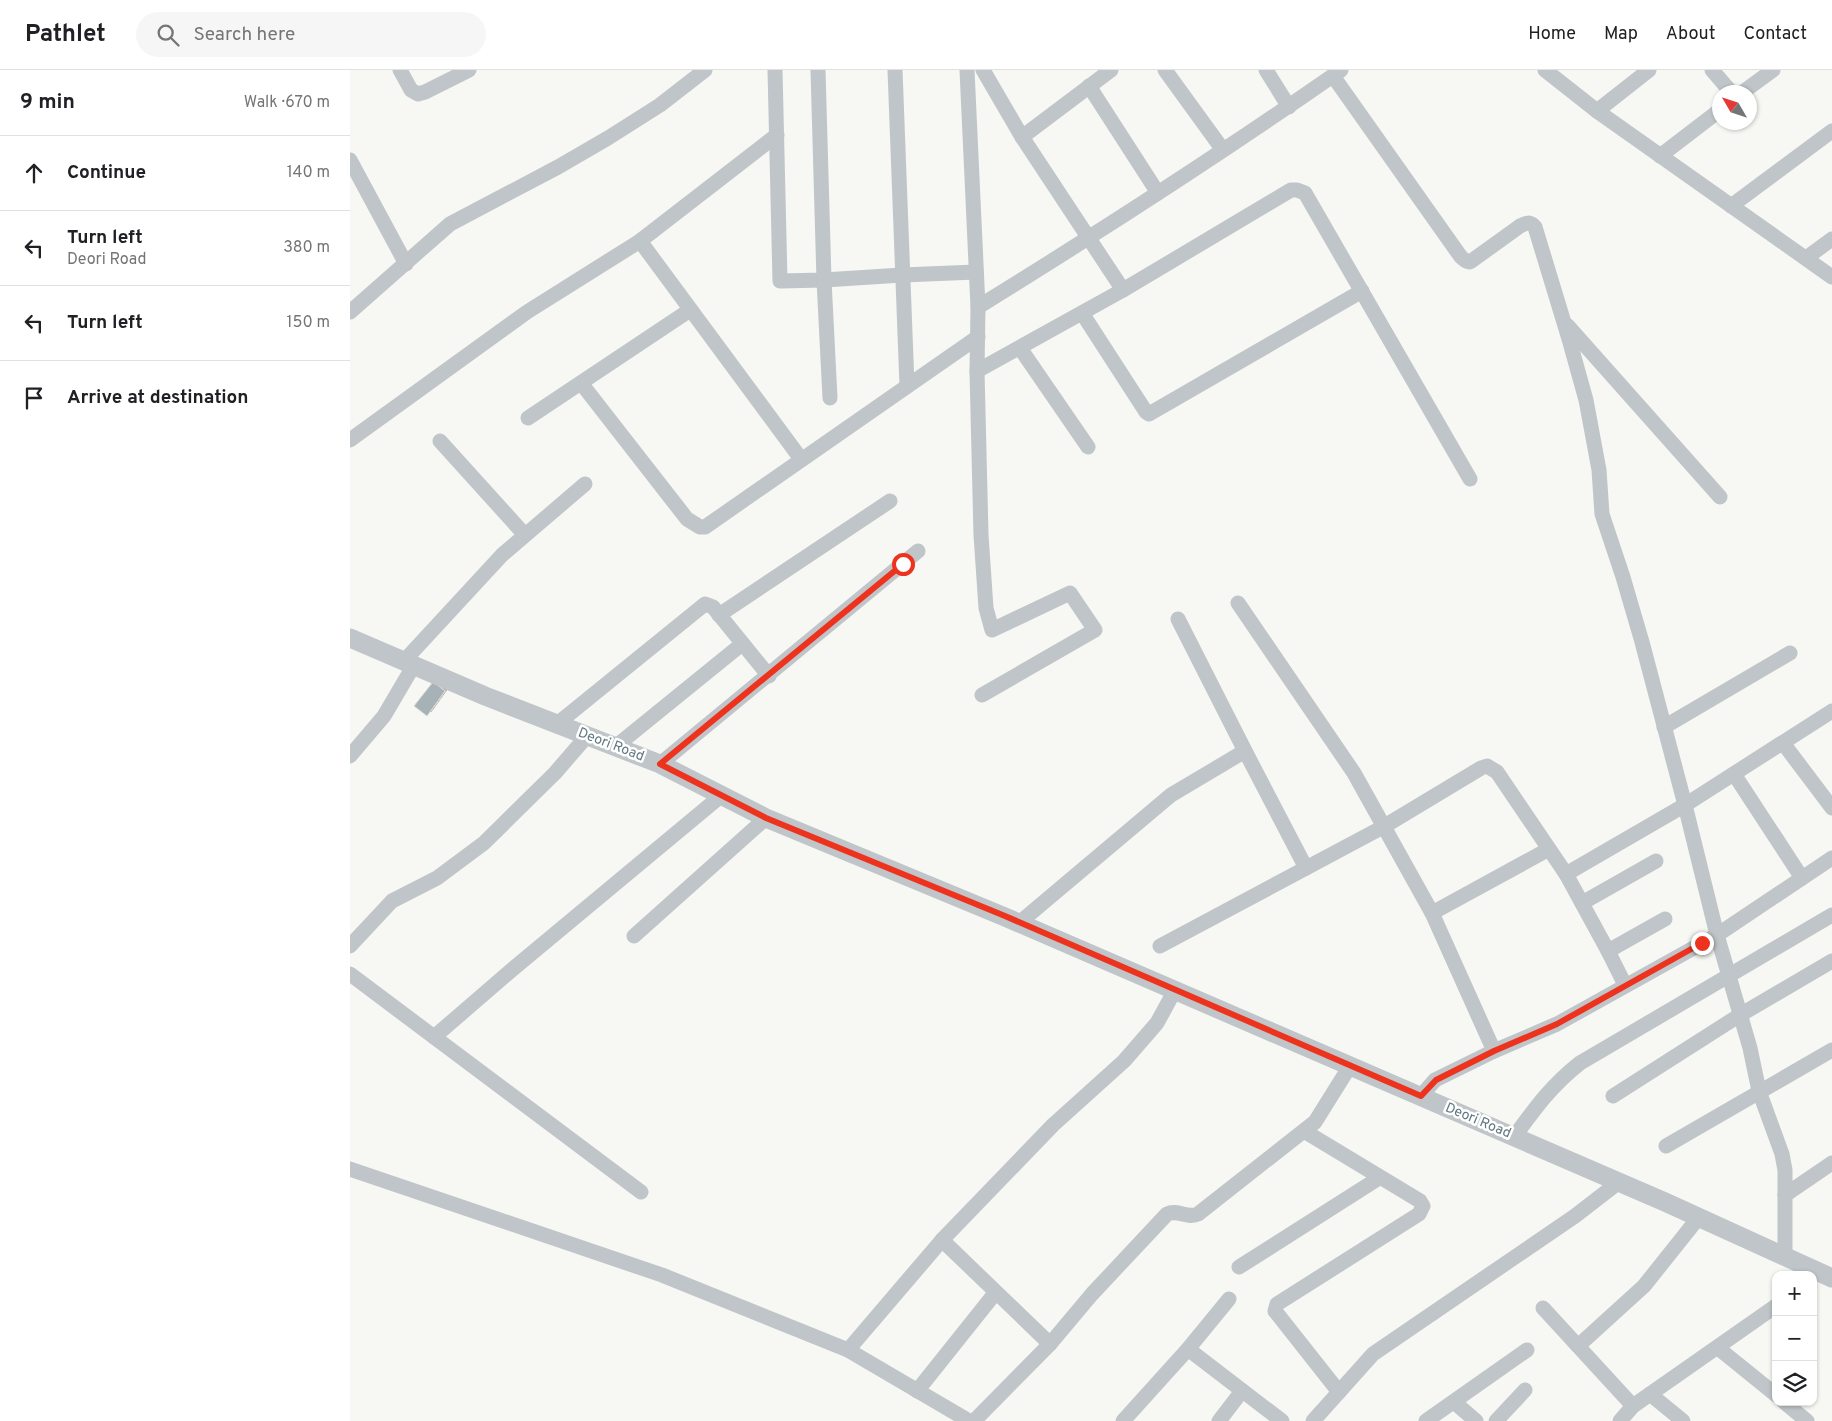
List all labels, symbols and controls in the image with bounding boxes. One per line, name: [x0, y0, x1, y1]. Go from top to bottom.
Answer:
search box: [136, 12, 486, 57]
text: Pathlet: [25, 20, 106, 50]
icon: search: [154, 21, 182, 49]
text: Search here: [194, 23, 295, 47]
text: Home: [1528, 23, 1576, 46]
text: Map: [1604, 23, 1638, 46]
text: About: [1666, 23, 1715, 46]
text: Contact: [1743, 23, 1807, 46]
north arrow: [1712, 85, 1757, 130]
text: 9 min: [20, 89, 75, 116]
text: Walk · 670 m: [244, 93, 330, 113]
icon: ahead: [20, 159, 48, 187]
text: Continue: [67, 161, 146, 185]
text: 140 m: [287, 163, 330, 183]
text: Turn left: [67, 226, 143, 250]
icon: left: [20, 234, 48, 262]
text: 380 m: [283, 238, 330, 258]
text: Deori Road: [67, 250, 147, 270]
icon: left: [20, 309, 48, 337]
text: Turn left: [67, 311, 143, 335]
text: 150 m: [287, 313, 330, 333]
icon: arrive: [20, 384, 48, 412]
text: Arrive at destination: [67, 386, 248, 410]
route start: [892, 553, 915, 576]
street label: Deori Road: [575, 725, 647, 765]
route end: [1691, 932, 1714, 955]
street label: Deori Road: [1443, 1100, 1513, 1142]
map controls: [1772, 1271, 1817, 1406]
button: +: [1772, 1271, 1817, 1316]
button: −: [1772, 1316, 1817, 1361]
button: layers: [1772, 1361, 1817, 1406]

